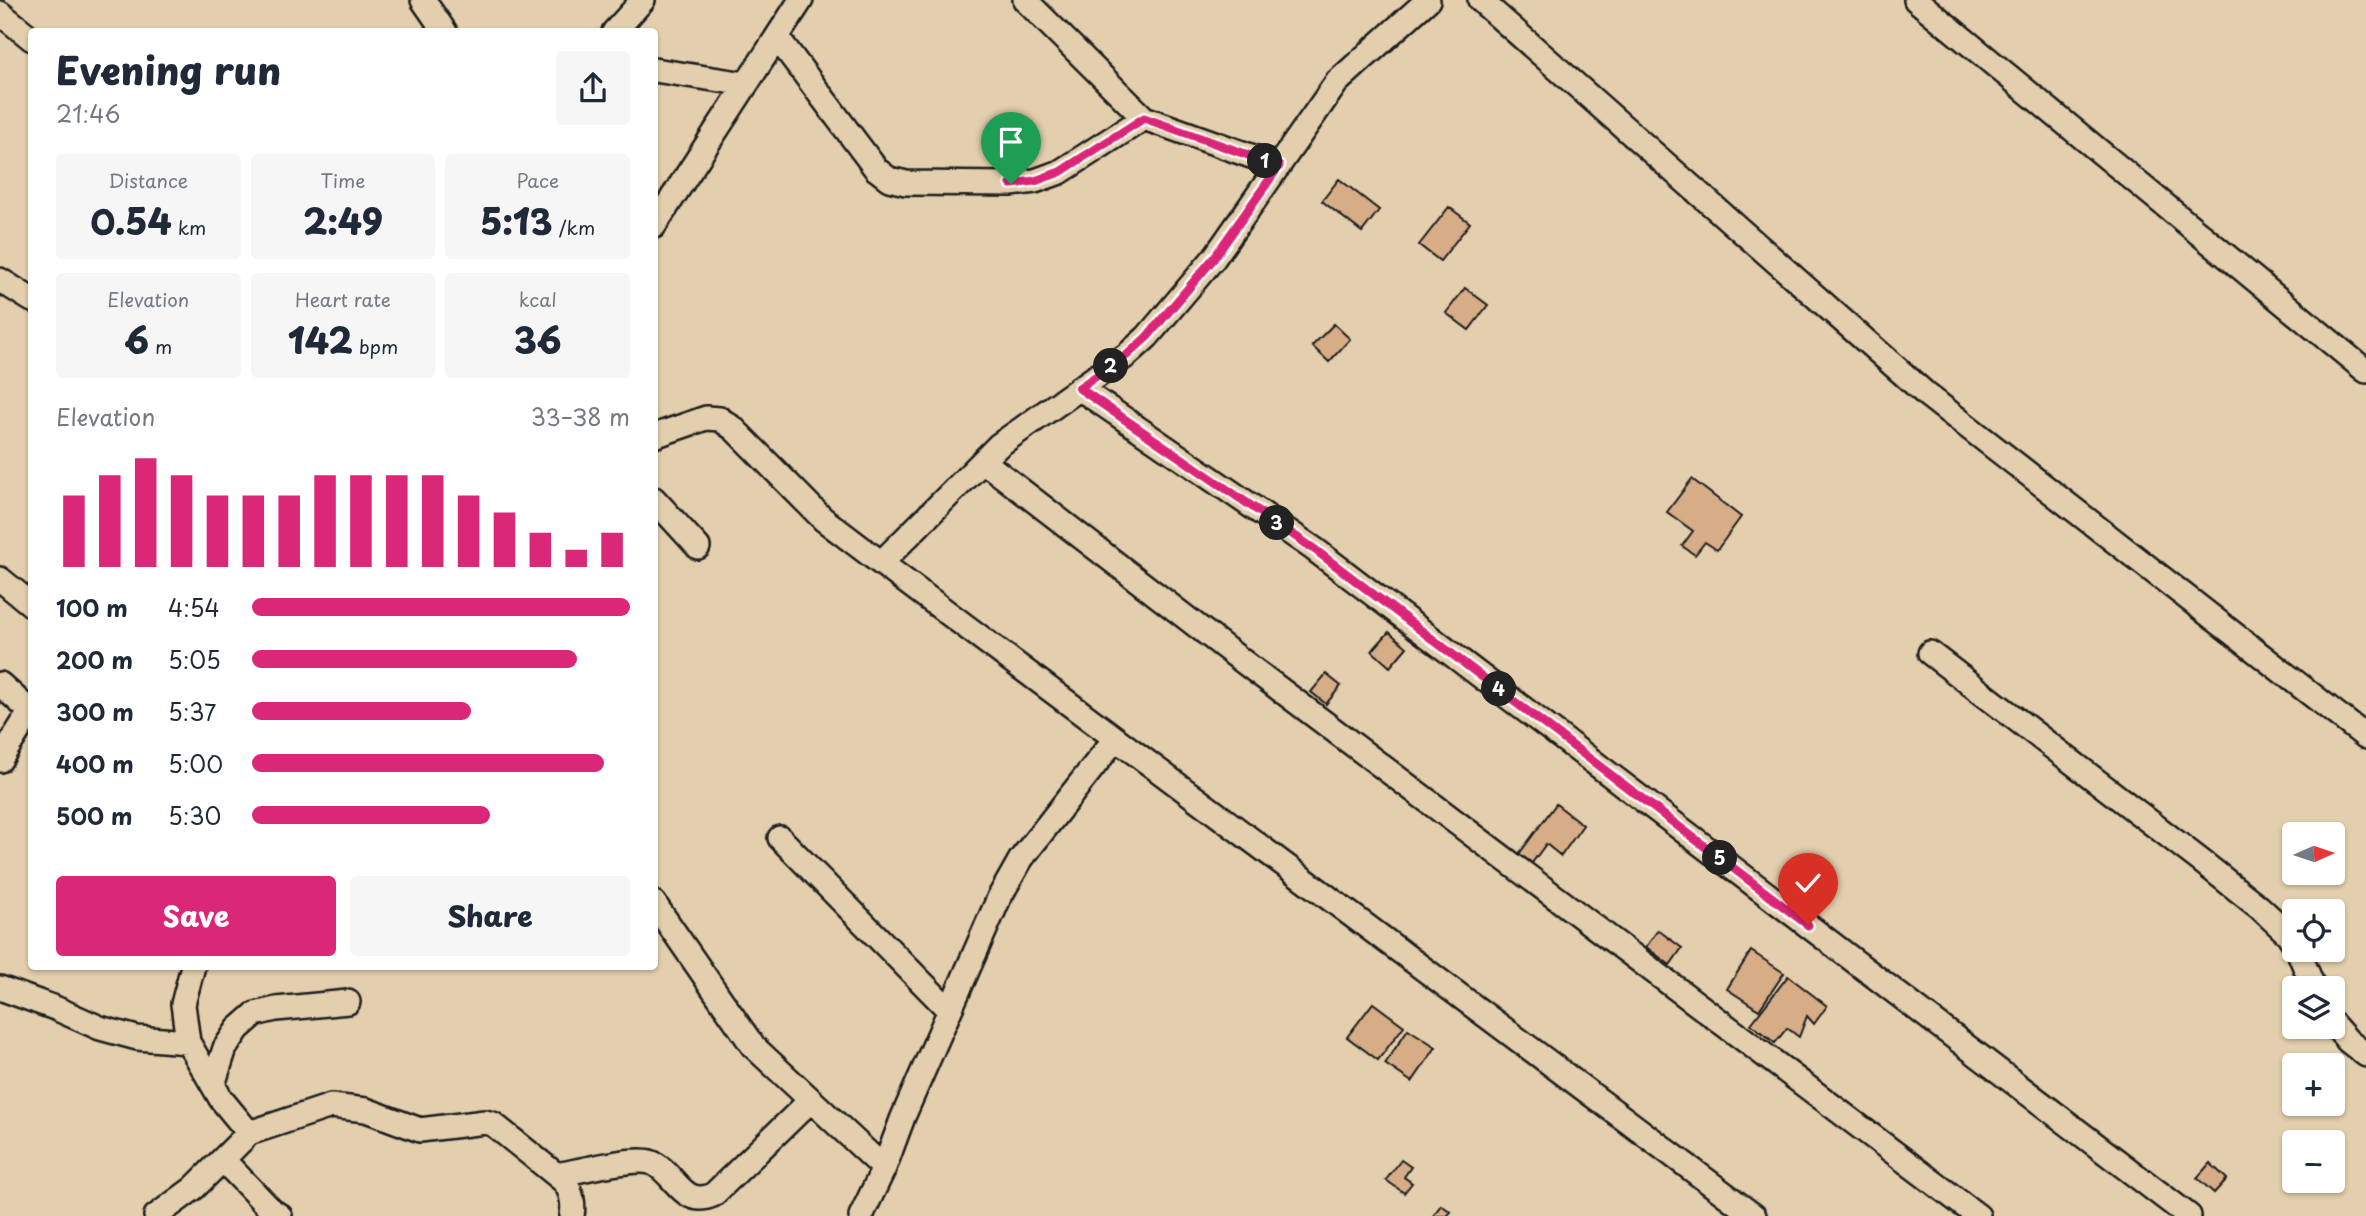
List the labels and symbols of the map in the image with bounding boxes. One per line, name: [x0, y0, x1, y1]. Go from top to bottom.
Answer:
pin: [981, 112, 1041, 184]
pin: 1: [1248, 144, 1282, 178]
pin: 2: [1094, 348, 1128, 384]
pin: 3: [1260, 505, 1294, 540]
pin: 4: [1482, 672, 1516, 706]
north arrow: [2282, 822, 2345, 886]
pin: 5: [1702, 840, 1738, 876]
pin: [1778, 853, 1838, 925]

